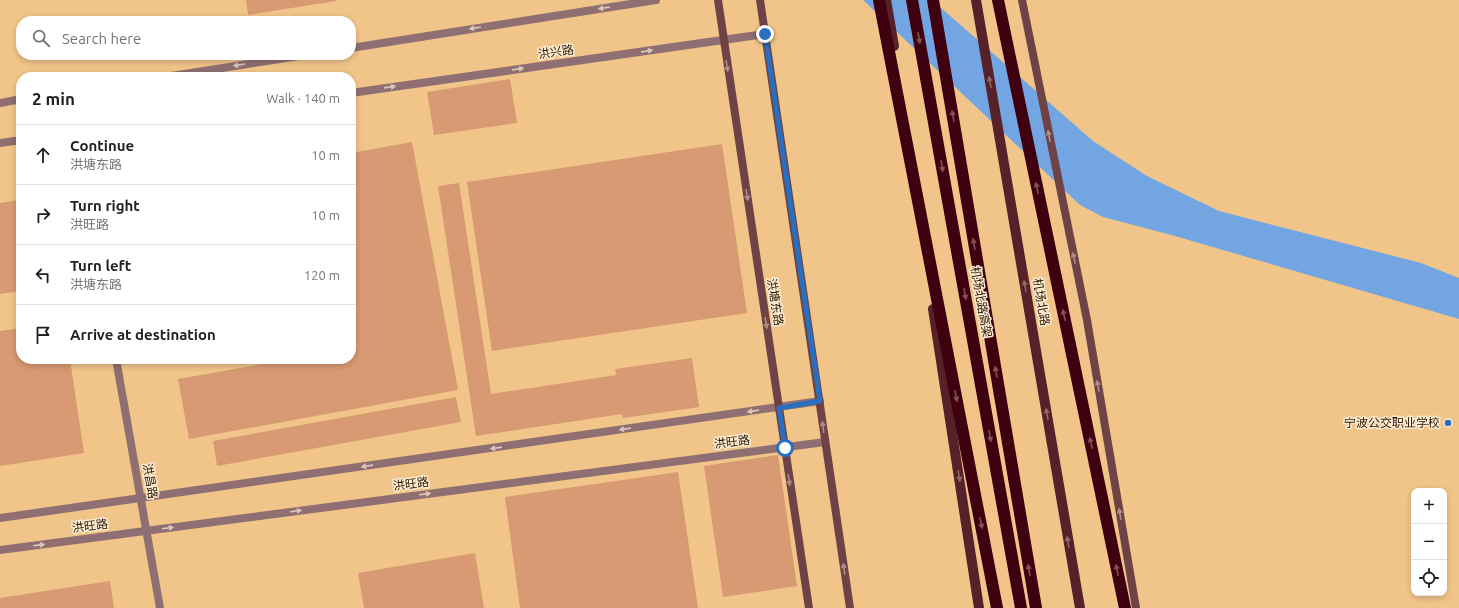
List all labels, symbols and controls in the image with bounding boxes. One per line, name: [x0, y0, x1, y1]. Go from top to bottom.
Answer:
one-way arrow: [598, 5, 610, 11]
search box: [16, 16, 356, 60]
one-way arrow: [469, 25, 481, 31]
route end: [756, 25, 774, 43]
icon: search: [30, 27, 52, 49]
text: Search here: [62, 30, 141, 47]
one-way arrow: [916, 32, 922, 44]
street label: 洪兴路: [537, 43, 575, 60]
one-way arrow: [641, 48, 653, 54]
one-way arrow: [725, 60, 731, 72]
one-way arrow: [233, 62, 245, 68]
one-way arrow: [512, 66, 524, 72]
one-way arrow: [986, 76, 992, 88]
one-way arrow: [384, 84, 396, 90]
text: 2 min: [32, 89, 75, 108]
text: Walk · 140 m: [266, 91, 340, 105]
one-way arrow: [950, 110, 956, 122]
one-way arrow: [1046, 130, 1052, 143]
text: Continue: [70, 137, 134, 154]
icon: ahead: [32, 144, 54, 166]
text: 10 m: [311, 148, 340, 162]
text: 洪塘东路: [70, 157, 122, 171]
one-way arrow: [939, 160, 945, 172]
one-way arrow: [1034, 182, 1040, 194]
one-way arrow: [744, 189, 750, 201]
text: Turn right: [70, 197, 140, 214]
icon: right: [32, 204, 54, 226]
text: 10 m: [311, 208, 340, 222]
text: 洪旺路: [70, 217, 109, 231]
one-way arrow: [971, 238, 977, 250]
one-way arrow: [1071, 252, 1077, 265]
text: Turn left: [70, 257, 131, 274]
icon: left: [32, 264, 54, 286]
street label: 机场北路高架: [969, 265, 994, 339]
text: 120 m: [304, 268, 340, 282]
text: 洪塘东路: [70, 277, 122, 291]
street label: 洪塘东路: [765, 277, 786, 327]
street label: 机场北路: [1031, 277, 1052, 327]
one-way arrow: [1021, 280, 1027, 292]
one-way arrow: [962, 288, 968, 300]
one-way arrow: [1061, 309, 1067, 321]
one-way arrow: [763, 317, 769, 329]
icon: arrive: [32, 324, 54, 346]
text: Arrive at destination: [70, 326, 216, 343]
one-way arrow: [993, 366, 999, 378]
one-way arrow: [1095, 380, 1101, 392]
one-way arrow: [953, 389, 959, 402]
one-way arrow: [747, 408, 759, 414]
one-way arrow: [1043, 408, 1049, 420]
place label: 宁波公交职业学校: [1344, 416, 1440, 429]
marker: 宁波公交职业学校: [1443, 418, 1453, 428]
one-way arrow: [820, 421, 826, 433]
one-way arrow: [618, 426, 631, 432]
one-way arrow: [988, 430, 994, 442]
street label: 洪旺路: [713, 433, 751, 450]
one-way arrow: [1087, 436, 1093, 449]
route start: [776, 439, 794, 457]
one-way arrow: [490, 445, 502, 451]
street label: 洪昌路: [141, 462, 160, 500]
one-way arrow: [361, 463, 373, 469]
one-way arrow: [956, 470, 962, 482]
one-way arrow: [787, 474, 793, 486]
street label: 洪旺路: [392, 475, 430, 492]
map controls: [1411, 488, 1447, 596]
button: +: [1411, 488, 1447, 524]
one-way arrow: [419, 491, 431, 498]
one-way arrow: [290, 508, 303, 514]
one-way arrow: [1117, 508, 1123, 520]
street label: 洪旺路: [71, 517, 109, 534]
one-way arrow: [978, 517, 984, 529]
button: −: [1411, 524, 1447, 560]
one-way arrow: [162, 525, 174, 531]
one-way arrow: [1065, 536, 1071, 548]
one-way arrow: [33, 542, 45, 548]
button: locate: [1411, 560, 1447, 596]
one-way arrow: [841, 563, 847, 576]
one-way arrow: [1026, 563, 1032, 576]
one-way arrow: [1114, 564, 1120, 576]

